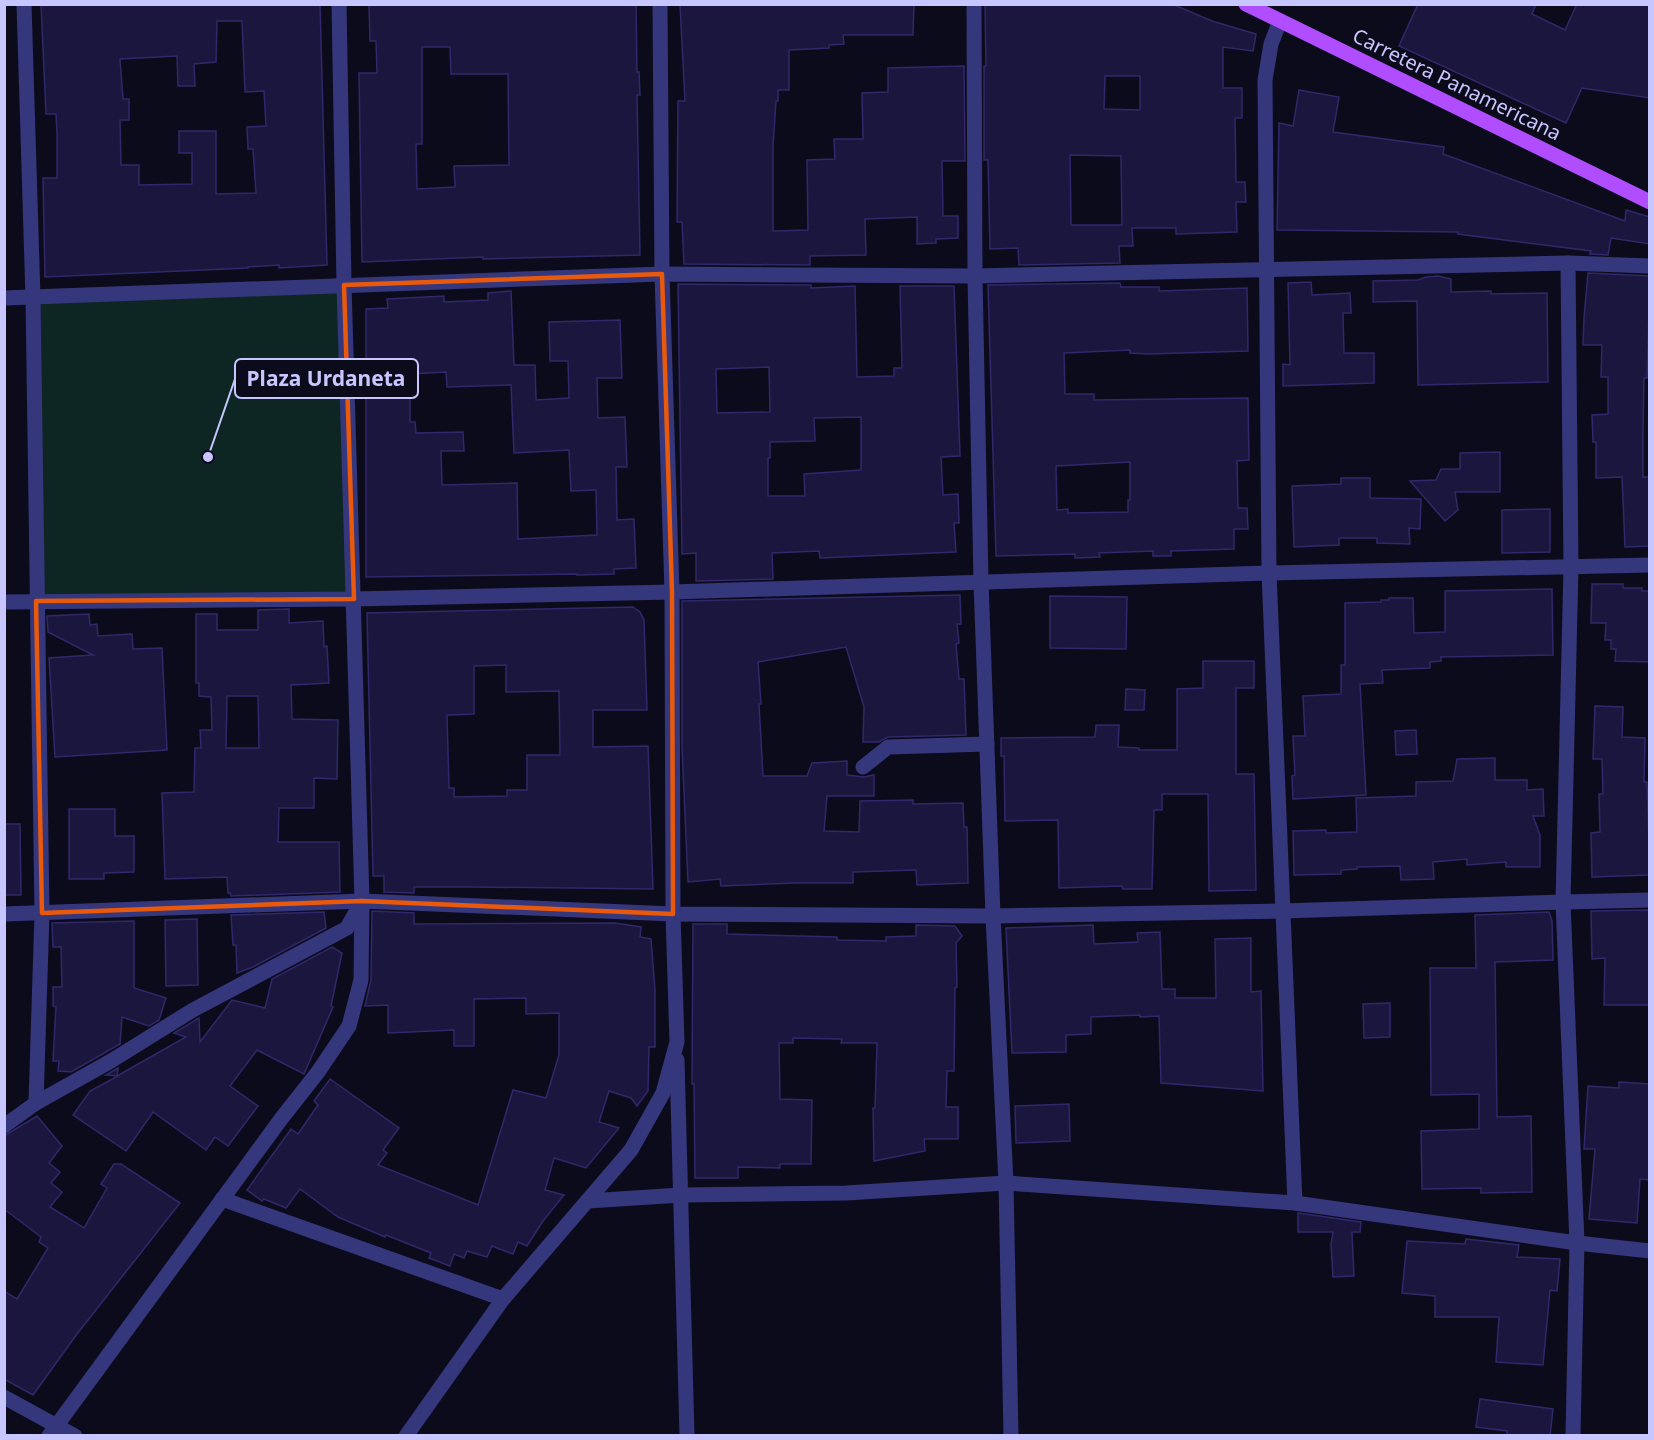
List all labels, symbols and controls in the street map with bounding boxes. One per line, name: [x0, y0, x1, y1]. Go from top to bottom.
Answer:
street label: Carretera Panamericana: [1348, 22, 1566, 146]
callout: Plaza Urdaneta: [235, 359, 418, 398]
text: Plaza Urdaneta: [247, 364, 405, 392]

